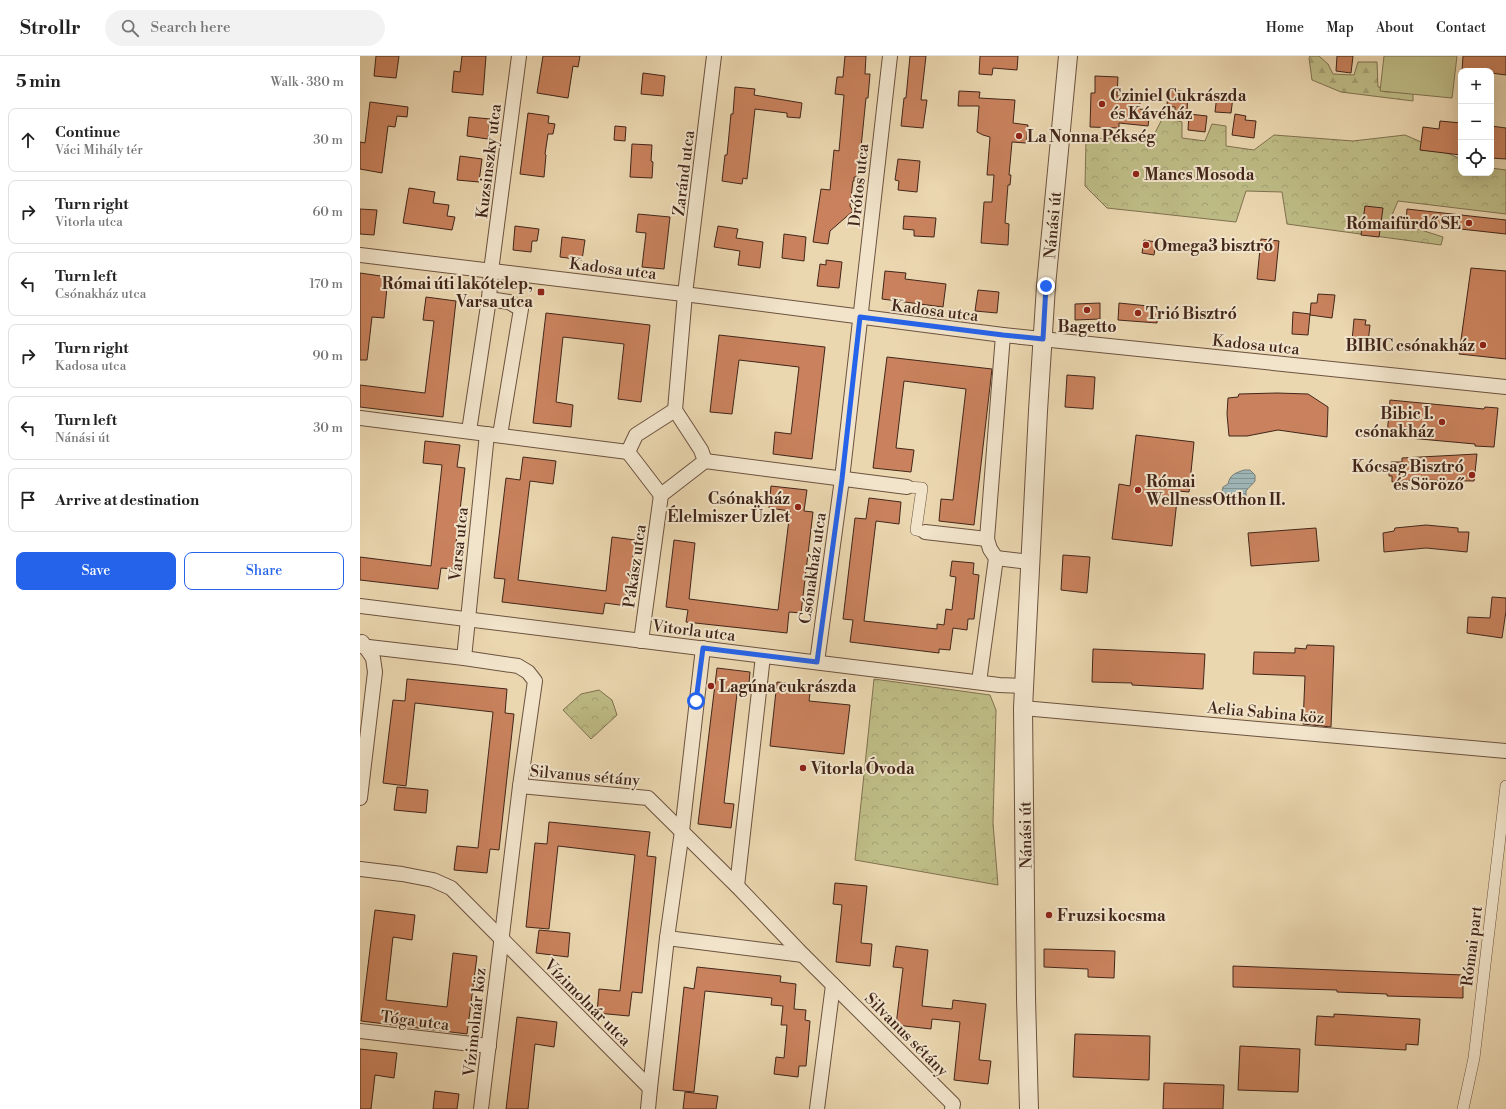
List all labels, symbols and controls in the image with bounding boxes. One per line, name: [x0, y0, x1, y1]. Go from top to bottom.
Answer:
search box: [105, 10, 385, 46]
text: Strollr: [20, 16, 81, 40]
icon: search: [119, 17, 141, 39]
text: Search here: [151, 18, 231, 37]
text: Home: [1266, 19, 1304, 37]
text: Map: [1326, 19, 1354, 37]
text: About: [1376, 19, 1414, 37]
text: Contact: [1436, 19, 1486, 37]
map controls: [1458, 68, 1494, 176]
button: +: [1458, 68, 1494, 104]
text: 5 min: [16, 71, 61, 93]
text: Walk · 380 m: [270, 74, 344, 90]
place label: Cziniel Cukrászda és Kávéház: [1110, 86, 1247, 124]
marker: Cziniel Cukrászda és Kávéház: [1097, 99, 1107, 109]
street label: Kuzsinszky utca: [472, 102, 506, 220]
button: −: [1458, 104, 1494, 140]
text: Continue: [55, 123, 120, 142]
place label: La Nonna Pékség: [1027, 127, 1156, 147]
street label: Zaránd utca: [669, 128, 699, 217]
icon: ahead: [17, 129, 39, 151]
marker: La Nonna Pékség: [1014, 131, 1024, 141]
text: 30 m: [313, 132, 343, 148]
button: locate: [1458, 140, 1494, 176]
text: Váci Mihály tér: [55, 142, 143, 158]
street label: Drótos utca: [845, 142, 873, 228]
place label: Mancs Mosoda: [1144, 165, 1255, 185]
marker: Mancs Mosoda: [1131, 169, 1141, 179]
street label: Nánási út: [1040, 190, 1066, 260]
text: Turn right: [55, 195, 129, 214]
icon: right: [17, 201, 39, 223]
text: 60 m: [312, 204, 343, 220]
text: Vitorla utca: [55, 214, 123, 230]
place label: Rómaifürdő SE: [1346, 214, 1461, 234]
marker: Rómaifürdő SE: [1464, 218, 1474, 228]
place label: Omega3 bisztró: [1154, 236, 1273, 256]
marker: Omega3 bisztró: [1141, 240, 1151, 250]
street label: Kadosa utca: [568, 254, 658, 284]
text: Turn left: [55, 267, 117, 286]
icon: left: [17, 273, 39, 295]
place label: Római úti lakótelep, Varsa utca: [382, 274, 533, 312]
text: 170 m: [309, 276, 343, 292]
route end: [1037, 277, 1055, 295]
text: Csónakház utca: [55, 286, 146, 302]
marker: Római úti lakótelep, Varsa utca: [536, 287, 546, 297]
street label: Kadosa utca: [890, 296, 980, 326]
place label: Trió Bisztró: [1146, 304, 1237, 324]
marker: Bagetto: [1082, 305, 1092, 315]
marker: Trió Bisztró: [1133, 308, 1143, 318]
place label: Bagetto: [1057, 317, 1117, 337]
street label: Kadosa utca: [1211, 330, 1301, 360]
place label: BIBIC csónakház: [1346, 336, 1475, 356]
text: Turn right: [55, 339, 129, 358]
marker: BIBIC csónakház: [1478, 340, 1488, 350]
icon: right: [17, 345, 39, 367]
text: 90 m: [312, 348, 343, 364]
text: Kadosa utca: [55, 358, 126, 374]
place label: Bibic I. csónakház: [1355, 404, 1434, 442]
text: Turn left: [55, 411, 117, 430]
icon: left: [17, 417, 39, 439]
marker: Bibic I. csónakház: [1437, 417, 1447, 427]
text: 30 m: [313, 420, 343, 436]
text: Nánási út: [55, 430, 110, 446]
place label: Kócsag Bisztró és Söröző: [1352, 457, 1465, 495]
marker: Kócsag Bisztró és Söröző: [1467, 470, 1477, 480]
place label: Római WellnessOtthon II.: [1145, 472, 1286, 510]
marker: Római WellnessOtthon II.: [1133, 485, 1143, 495]
icon: arrive: [17, 489, 39, 511]
place label: Csónakház Élelmiszer Üzlet: [667, 489, 790, 527]
text: Arrive at destination: [55, 491, 199, 510]
marker: Csónakház Élelmiszer Üzlet: [793, 502, 803, 512]
street label: Varsa utca: [445, 505, 473, 583]
street label: Csónakház utca: [795, 510, 831, 625]
street label: Pákász utca: [619, 522, 651, 609]
button: Save: [16, 552, 176, 590]
button: Share: [184, 552, 344, 590]
street label: Vitorla utca: [650, 616, 737, 646]
place label: Lagúna cukrászda: [719, 677, 857, 697]
marker: Lagúna cukrászda: [706, 681, 716, 691]
route start: [687, 692, 705, 710]
street label: Aelia Sabina köz: [1206, 698, 1325, 728]
place label: Vitorla Óvoda: [810, 757, 915, 779]
street label: Silvanus sétány: [529, 761, 641, 791]
marker: Vitorla Óvoda: [798, 763, 808, 773]
street label: Nánási út: [1015, 801, 1037, 869]
street label: Római part: [1457, 904, 1487, 988]
place label: Fruzsi kocsma: [1057, 906, 1166, 926]
marker: Fruzsi kocsma: [1044, 910, 1054, 920]
street label: Vízimolnár utca: [539, 954, 636, 1051]
street label: Vízimolnár köz: [459, 967, 491, 1078]
street label: Silvanus sétány: [860, 989, 953, 1081]
street label: Tóga utca: [379, 1007, 451, 1035]

